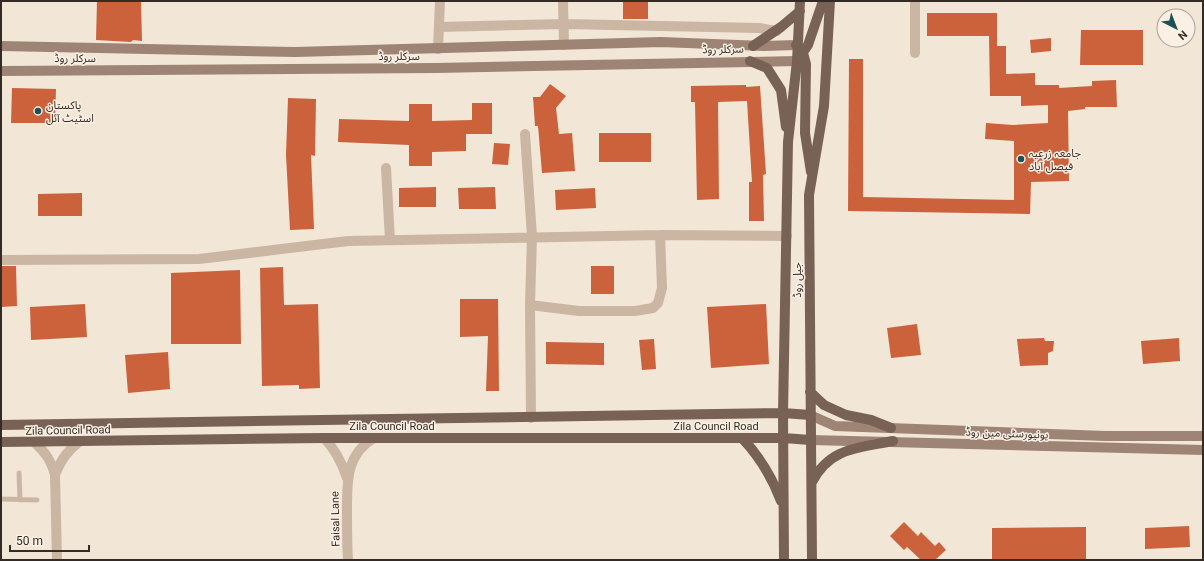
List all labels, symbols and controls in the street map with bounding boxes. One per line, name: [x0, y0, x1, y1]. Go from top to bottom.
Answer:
north arrow: [1156, 8, 1196, 48]
text: N: [1175, 28, 1190, 43]
street label: سرکلر روڈ: [702, 42, 744, 56]
street label: سرکلر روڈ: [378, 50, 420, 63]
street label: سرکلر روڈ: [54, 52, 96, 65]
place label: پاکستان اسٹیٹ آئل: [46, 99, 94, 125]
marker: پاکستان اسٹیٹ آئل: [33, 106, 43, 116]
place label: جامعہ زرعیہ فیصل آباد: [1029, 147, 1081, 173]
marker: جامعہ زرعیہ فیصل آباد: [1016, 154, 1026, 164]
street label: جیل روڈ: [791, 262, 804, 298]
street label: Zila Council Road: [349, 420, 435, 433]
street label: Zila Council Road: [673, 420, 759, 433]
street label: Zila Council Road: [25, 423, 111, 438]
street label: یونیورسٹی مین روڈ: [965, 425, 1049, 441]
street label: Faisal Lane: [329, 491, 342, 547]
scale bar: [10, 527, 89, 553]
text: 50 m: [16, 534, 43, 548]

